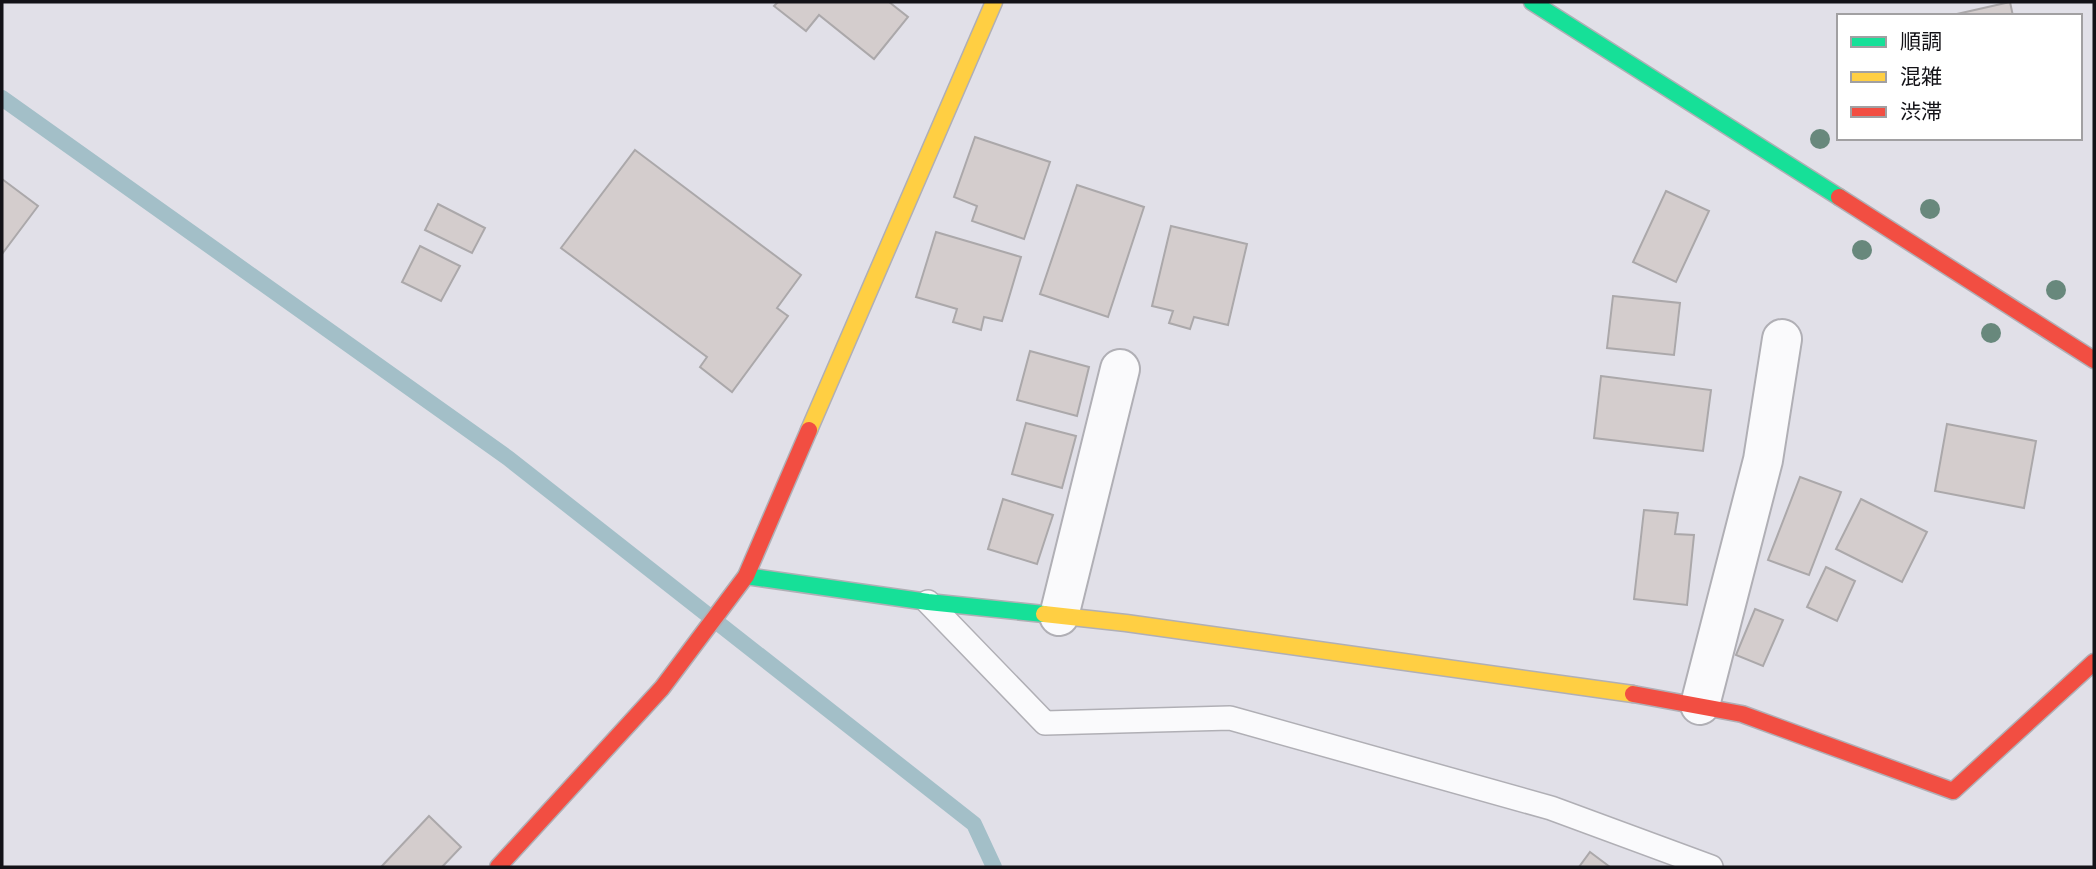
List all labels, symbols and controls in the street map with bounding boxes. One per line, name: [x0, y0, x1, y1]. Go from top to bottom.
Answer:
legend: [1837, 14, 2082, 140]
text: 順調: [1900, 28, 1942, 55]
text: 混雑: [1900, 63, 1942, 90]
text: 渋滞: [1900, 98, 1942, 125]

